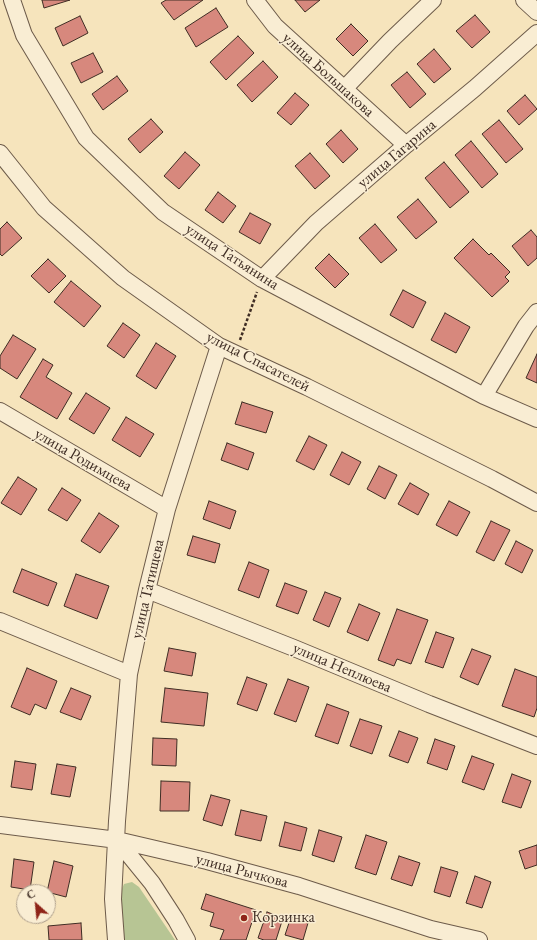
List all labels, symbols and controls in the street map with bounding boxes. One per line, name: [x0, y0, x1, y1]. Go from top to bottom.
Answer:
street label: улица Большакова: [278, 29, 378, 121]
street label: улица Гагарина: [354, 115, 440, 193]
street label: улица Татьянина: [182, 220, 282, 294]
street label: улица Спасателей: [203, 328, 313, 396]
street label: улица Родимцева: [31, 424, 135, 496]
street label: улица Татищева: [127, 537, 169, 641]
street label: улица Неплюева: [290, 639, 394, 697]
street label: улица Рычкова: [194, 849, 290, 893]
north arrow: [16, 884, 56, 924]
text: С: [24, 886, 38, 902]
place label: Корзинка: [252, 908, 315, 928]
marker: Корзинка: [239, 913, 249, 923]

